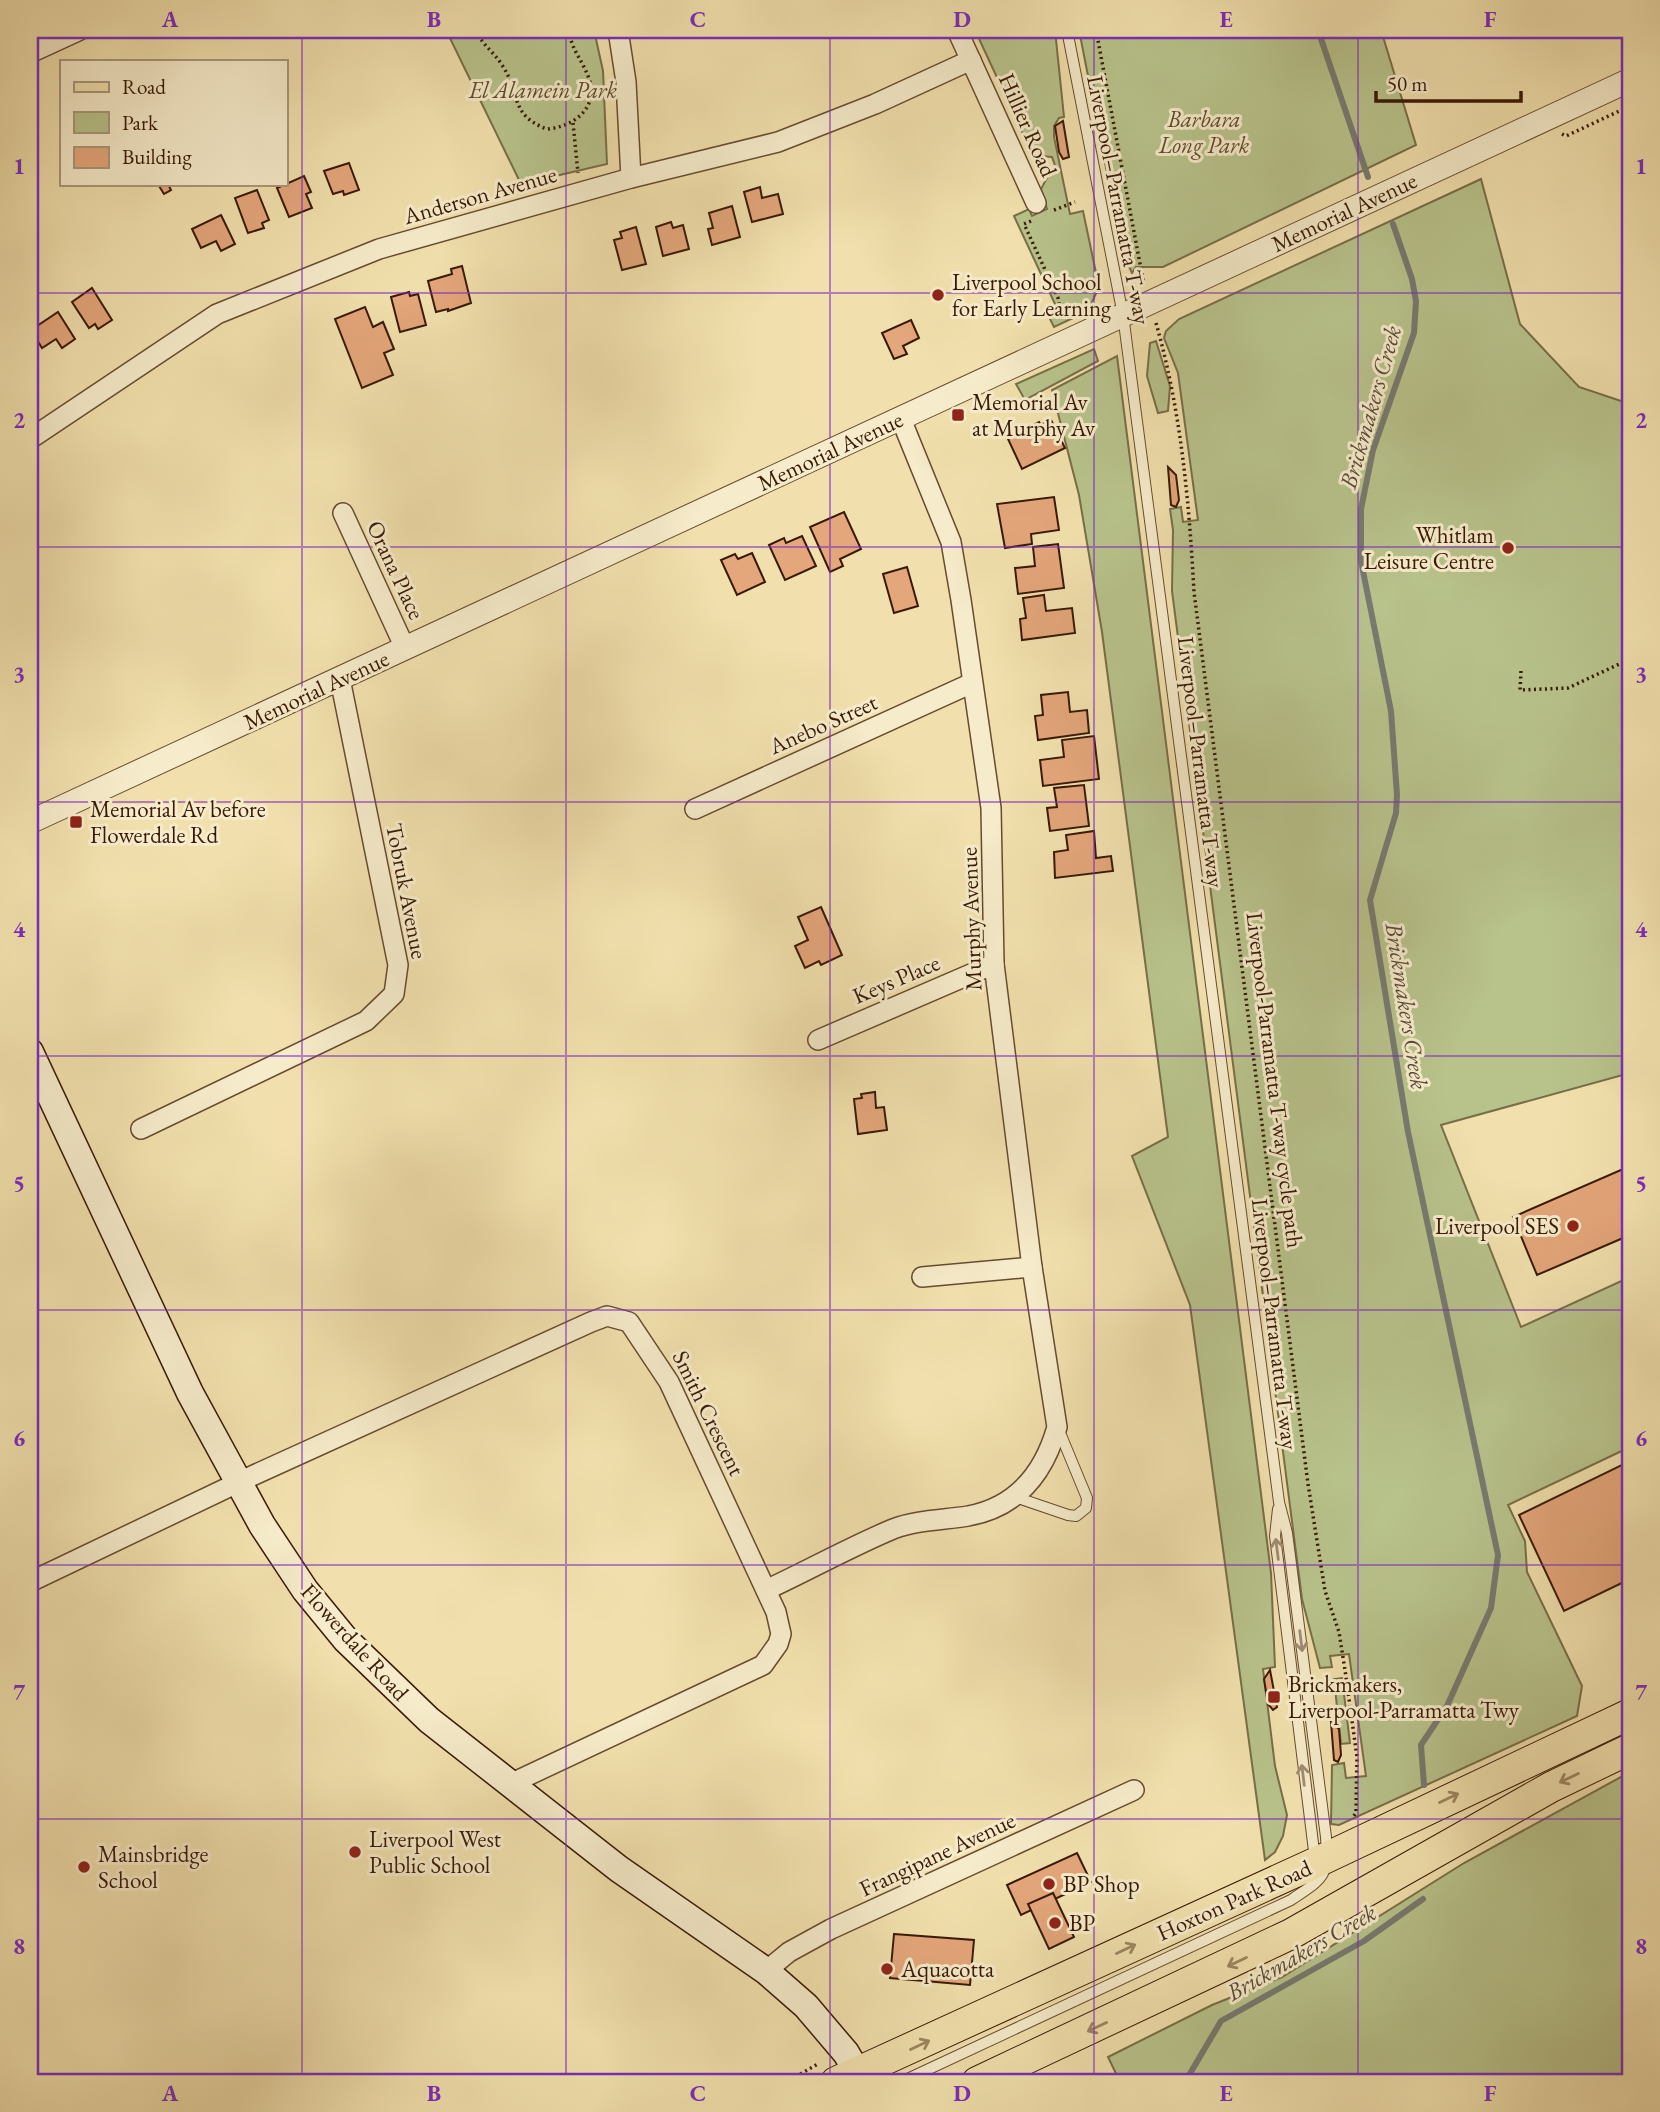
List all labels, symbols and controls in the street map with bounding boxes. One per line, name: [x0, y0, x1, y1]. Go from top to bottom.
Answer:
text: A: [161, 4, 179, 34]
text: B: [427, 4, 441, 34]
text: C: [690, 4, 706, 34]
text: D: [953, 4, 971, 34]
text: E: [1219, 4, 1233, 34]
text: F: [1484, 4, 1497, 34]
legend: [60, 60, 287, 186]
scale bar: [1376, 60, 1522, 104]
street label: Hillier Road: [992, 68, 1064, 182]
text: 50 m: [1387, 70, 1428, 97]
text: Road: [122, 73, 166, 100]
street label: Liverpool–Parramatta T-way: [1080, 73, 1158, 328]
park label: El Alamein Park: [468, 75, 618, 105]
park label: Barbara Long Park: [1158, 104, 1250, 160]
text: Park: [122, 109, 159, 136]
text: Building: [122, 143, 192, 170]
text: 1: [13, 151, 25, 181]
text: 1: [1635, 151, 1647, 181]
street label: Anderson Avenue: [399, 159, 560, 231]
street label: Memorial Avenue: [1266, 165, 1422, 259]
place label: Liverpool School for Early Learning: [952, 267, 1112, 323]
marker: Liverpool School for Early Learning: [930, 287, 946, 303]
water label: Brickmakers Creek: [1332, 322, 1408, 493]
place label: Memorial Av at Murphy Av: [972, 387, 1096, 443]
street label: Memorial Avenue: [752, 404, 908, 498]
text: 2: [13, 405, 25, 435]
text: 2: [1635, 405, 1647, 435]
marker: Memorial Av at Murphy Av: [950, 407, 966, 423]
street label: Orana Place: [360, 516, 432, 624]
place label: Whitlam Leisure Centre: [1364, 520, 1494, 576]
marker: Whitlam Leisure Centre: [1500, 540, 1516, 556]
street label: Liverpool–Parramatta T-way: [1171, 635, 1231, 890]
street label: Memorial Avenue: [238, 643, 394, 737]
text: 3: [13, 659, 25, 689]
text: 3: [1635, 659, 1647, 689]
street label: Anebo Street: [763, 687, 883, 762]
place label: Memorial Av before Flowerdale Rd: [90, 794, 266, 850]
marker: Memorial Av before Flowerdale Rd: [68, 814, 84, 830]
street label: Tobruk Avenue: [379, 821, 435, 961]
street label: Murphy Avenue: [954, 847, 988, 991]
street label: Liverpool-Parramatta T-way cycle path: [1240, 910, 1310, 1250]
text: 4: [13, 914, 26, 944]
text: 4: [1635, 914, 1648, 944]
water label: Brickmakers Creek: [1378, 920, 1435, 1092]
street label: Keys Place: [848, 947, 944, 1011]
text: 5: [13, 1168, 25, 1198]
text: 5: [1635, 1168, 1647, 1198]
street label: Liverpool–Parramatta T-way: [1245, 1197, 1305, 1452]
place label: Liverpool SES: [1435, 1211, 1559, 1241]
marker: Liverpool SES: [1565, 1218, 1581, 1234]
street label: Smith Crescent: [666, 1346, 753, 1481]
text: 6: [13, 1423, 25, 1453]
text: 6: [1635, 1423, 1647, 1453]
one-way arrow: [1270, 1539, 1283, 1561]
street label: Flowerdale Road: [294, 1577, 416, 1707]
one-way arrow: [1295, 1630, 1308, 1652]
place label: Brickmakers, Liverpool-Parramatta Twy: [1288, 1669, 1520, 1725]
text: 7: [13, 1677, 26, 1707]
text: 7: [1635, 1677, 1648, 1707]
marker: Brickmakers, Liverpool-Parramatta Twy: [1266, 1689, 1282, 1705]
one-way arrow: [1296, 1765, 1309, 1787]
one-way arrow: [1559, 1772, 1580, 1786]
one-way arrow: [1438, 1790, 1459, 1804]
street label: Frangipane Avenue: [854, 1805, 1020, 1903]
place label: Liverpool West Public School: [369, 1824, 502, 1880]
place label: Mainsbridge School: [98, 1839, 208, 1895]
marker: Liverpool West Public School: [347, 1844, 363, 1860]
street label: Hoxton Park Road: [1152, 1852, 1316, 1948]
marker: Mainsbridge School: [76, 1859, 92, 1875]
place label: BP Shop: [1063, 1869, 1140, 1899]
marker: BP Shop: [1041, 1876, 1057, 1892]
water label: Brickmakers Creek: [1220, 1897, 1382, 2008]
place label: BP: [1069, 1908, 1096, 1938]
marker: BP: [1047, 1915, 1063, 1931]
text: 8: [13, 1931, 25, 1961]
text: 8: [1635, 1931, 1647, 1961]
one-way arrow: [1115, 1942, 1137, 1955]
place label: Aquacotta: [900, 1954, 995, 1984]
one-way arrow: [1226, 1956, 1247, 1969]
marker: Aquacotta: [879, 1961, 895, 1977]
one-way arrow: [1087, 2021, 1108, 2034]
one-way arrow: [909, 2038, 930, 2051]
text: A: [161, 2078, 179, 2108]
text: B: [427, 2078, 441, 2108]
text: C: [690, 2078, 706, 2108]
text: D: [953, 2078, 971, 2108]
text: E: [1219, 2078, 1233, 2108]
text: F: [1484, 2078, 1497, 2108]

